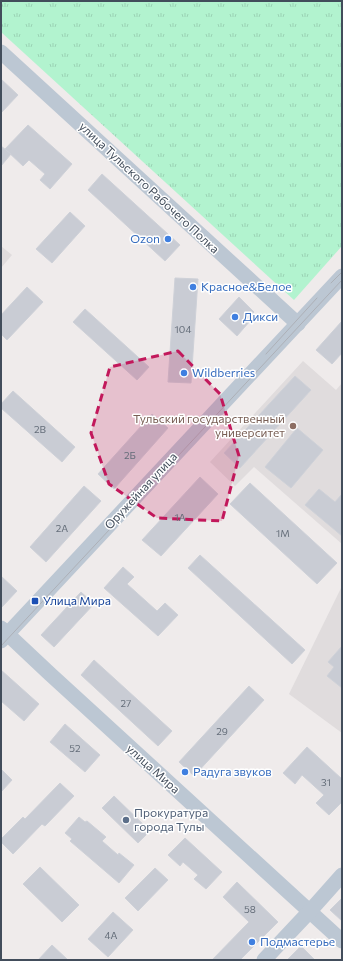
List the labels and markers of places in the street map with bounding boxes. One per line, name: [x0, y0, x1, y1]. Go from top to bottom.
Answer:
place label: Ozon: [130, 231, 160, 245]
marker: Ozon: [163, 234, 173, 244]
place label: Красное&Белое: [201, 279, 292, 293]
marker: Красное&Белое: [188, 282, 198, 292]
place label: Дикси: [243, 309, 278, 323]
marker: Дикси: [230, 312, 240, 322]
place label: Wildberries: [192, 365, 255, 379]
marker: Wildberries: [179, 368, 189, 378]
place label: Тульский государственный университет: [133, 411, 285, 439]
marker: Тульский государственный университет: [288, 421, 298, 431]
place label: Улица Мира: [43, 593, 111, 607]
marker: Улица Мира: [30, 596, 40, 606]
place label: Радуга звуков: [193, 764, 272, 778]
marker: Радуга звуков: [180, 767, 190, 777]
place label: Прокуратура города Тулы: [134, 805, 208, 833]
marker: Прокуратура города Тулы: [121, 815, 131, 825]
place label: Подмастерье: [260, 934, 335, 948]
marker: Подмастерье: [247, 937, 257, 947]

